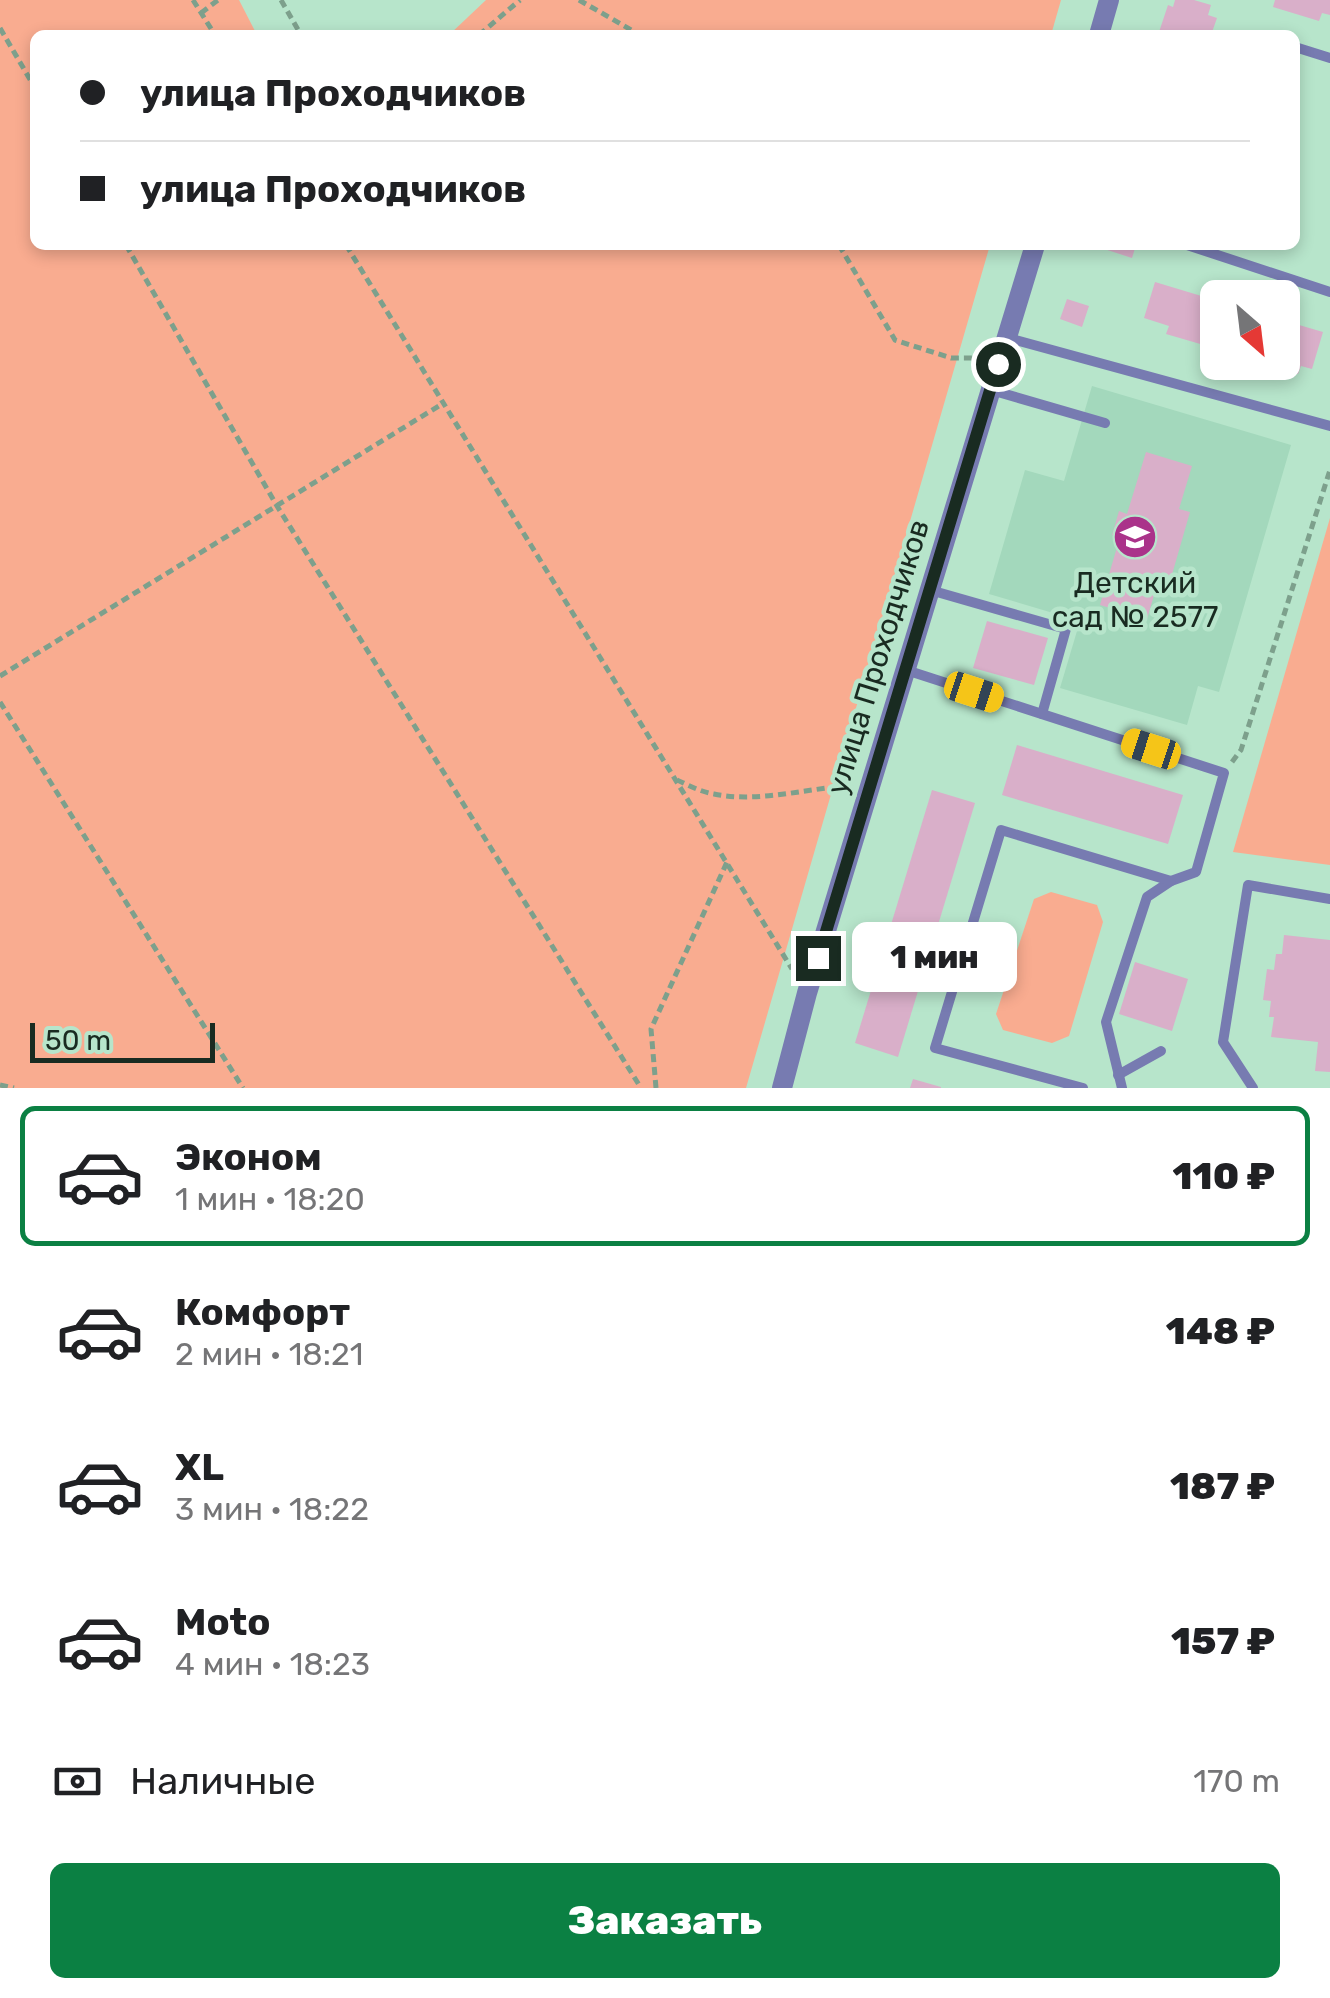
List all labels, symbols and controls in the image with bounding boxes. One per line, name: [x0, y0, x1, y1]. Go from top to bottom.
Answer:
text: улица Проходчиков: [140, 70, 526, 116]
text: улица Проходчиков: [140, 166, 526, 212]
north arrow: [1200, 280, 1300, 380]
map controls: [1200, 280, 1300, 380]
route start: [976, 342, 1021, 387]
school or university icon: Детский сад № 2577: [1112, 514, 1158, 560]
street label: улица Проходчиков: [819, 515, 937, 799]
place label: Детский сад № 2577: [1052, 565, 1218, 635]
car: [941, 668, 1007, 716]
car: [1118, 725, 1184, 773]
callout: 1 мин: [853, 923, 1018, 993]
route end: [796, 936, 841, 981]
text: 1 мин: [890, 938, 979, 976]
scale bar: [30, 1018, 215, 1062]
text: 50 m: [45, 1024, 111, 1057]
icon: car: [55, 1131, 145, 1221]
text: Эконом: [175, 1134, 322, 1180]
text: 110 ₽: [1173, 1153, 1275, 1199]
text: 1 мин · 18:20: [175, 1180, 365, 1218]
icon: car: [55, 1286, 145, 1376]
text: Комфорт: [175, 1289, 350, 1335]
text: 148 ₽: [1166, 1308, 1275, 1354]
text: 2 мин · 18:21: [175, 1335, 363, 1373]
icon: car: [55, 1441, 145, 1531]
text: XL: [175, 1444, 224, 1490]
text: 187 ₽: [1170, 1463, 1275, 1509]
text: 3 мин · 18:22: [175, 1490, 369, 1528]
icon: car: [55, 1596, 145, 1686]
text: Moto: [175, 1599, 271, 1645]
text: 157 ₽: [1171, 1618, 1275, 1664]
text: 4 мин · 18:23: [175, 1645, 370, 1683]
icon: cash: [50, 1754, 105, 1809]
text: Наличные: [130, 1758, 316, 1804]
text: 170 m: [1193, 1762, 1280, 1800]
button: Заказать: [50, 1863, 1280, 1978]

